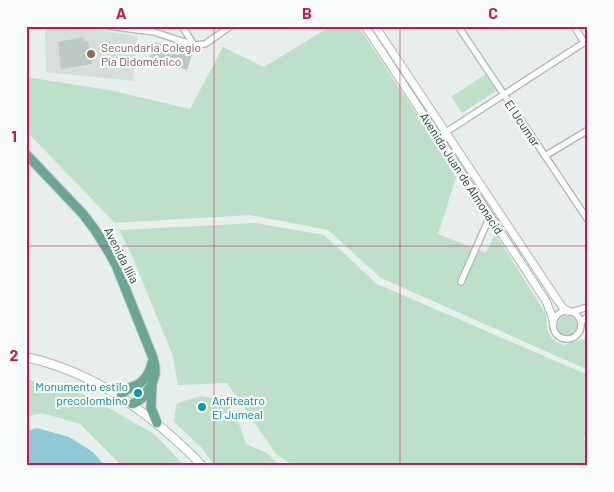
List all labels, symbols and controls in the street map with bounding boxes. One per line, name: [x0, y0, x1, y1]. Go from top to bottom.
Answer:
text: A: [116, 3, 127, 22]
text: B: [302, 3, 312, 22]
text: C: [488, 3, 498, 22]
place label: Secundaria Colegio Pía Didoménico: [101, 40, 201, 68]
marker: Secundaria Colegio Pía Didoménico: [85, 48, 97, 60]
street label: El Ucumar: [502, 97, 544, 150]
street label: Avenida Juan de Almonacid: [417, 110, 507, 236]
text: 1: [11, 126, 17, 145]
street label: Avenida Illia: [102, 225, 142, 285]
text: 2: [10, 345, 19, 364]
place label: Monumento estilo precolombino: [35, 379, 128, 407]
marker: Monumento estilo precolombino: [132, 387, 144, 399]
place label: Anfiteatro El Jumeal: [212, 393, 265, 421]
marker: Anfiteatro El Jumeal: [196, 401, 208, 413]

